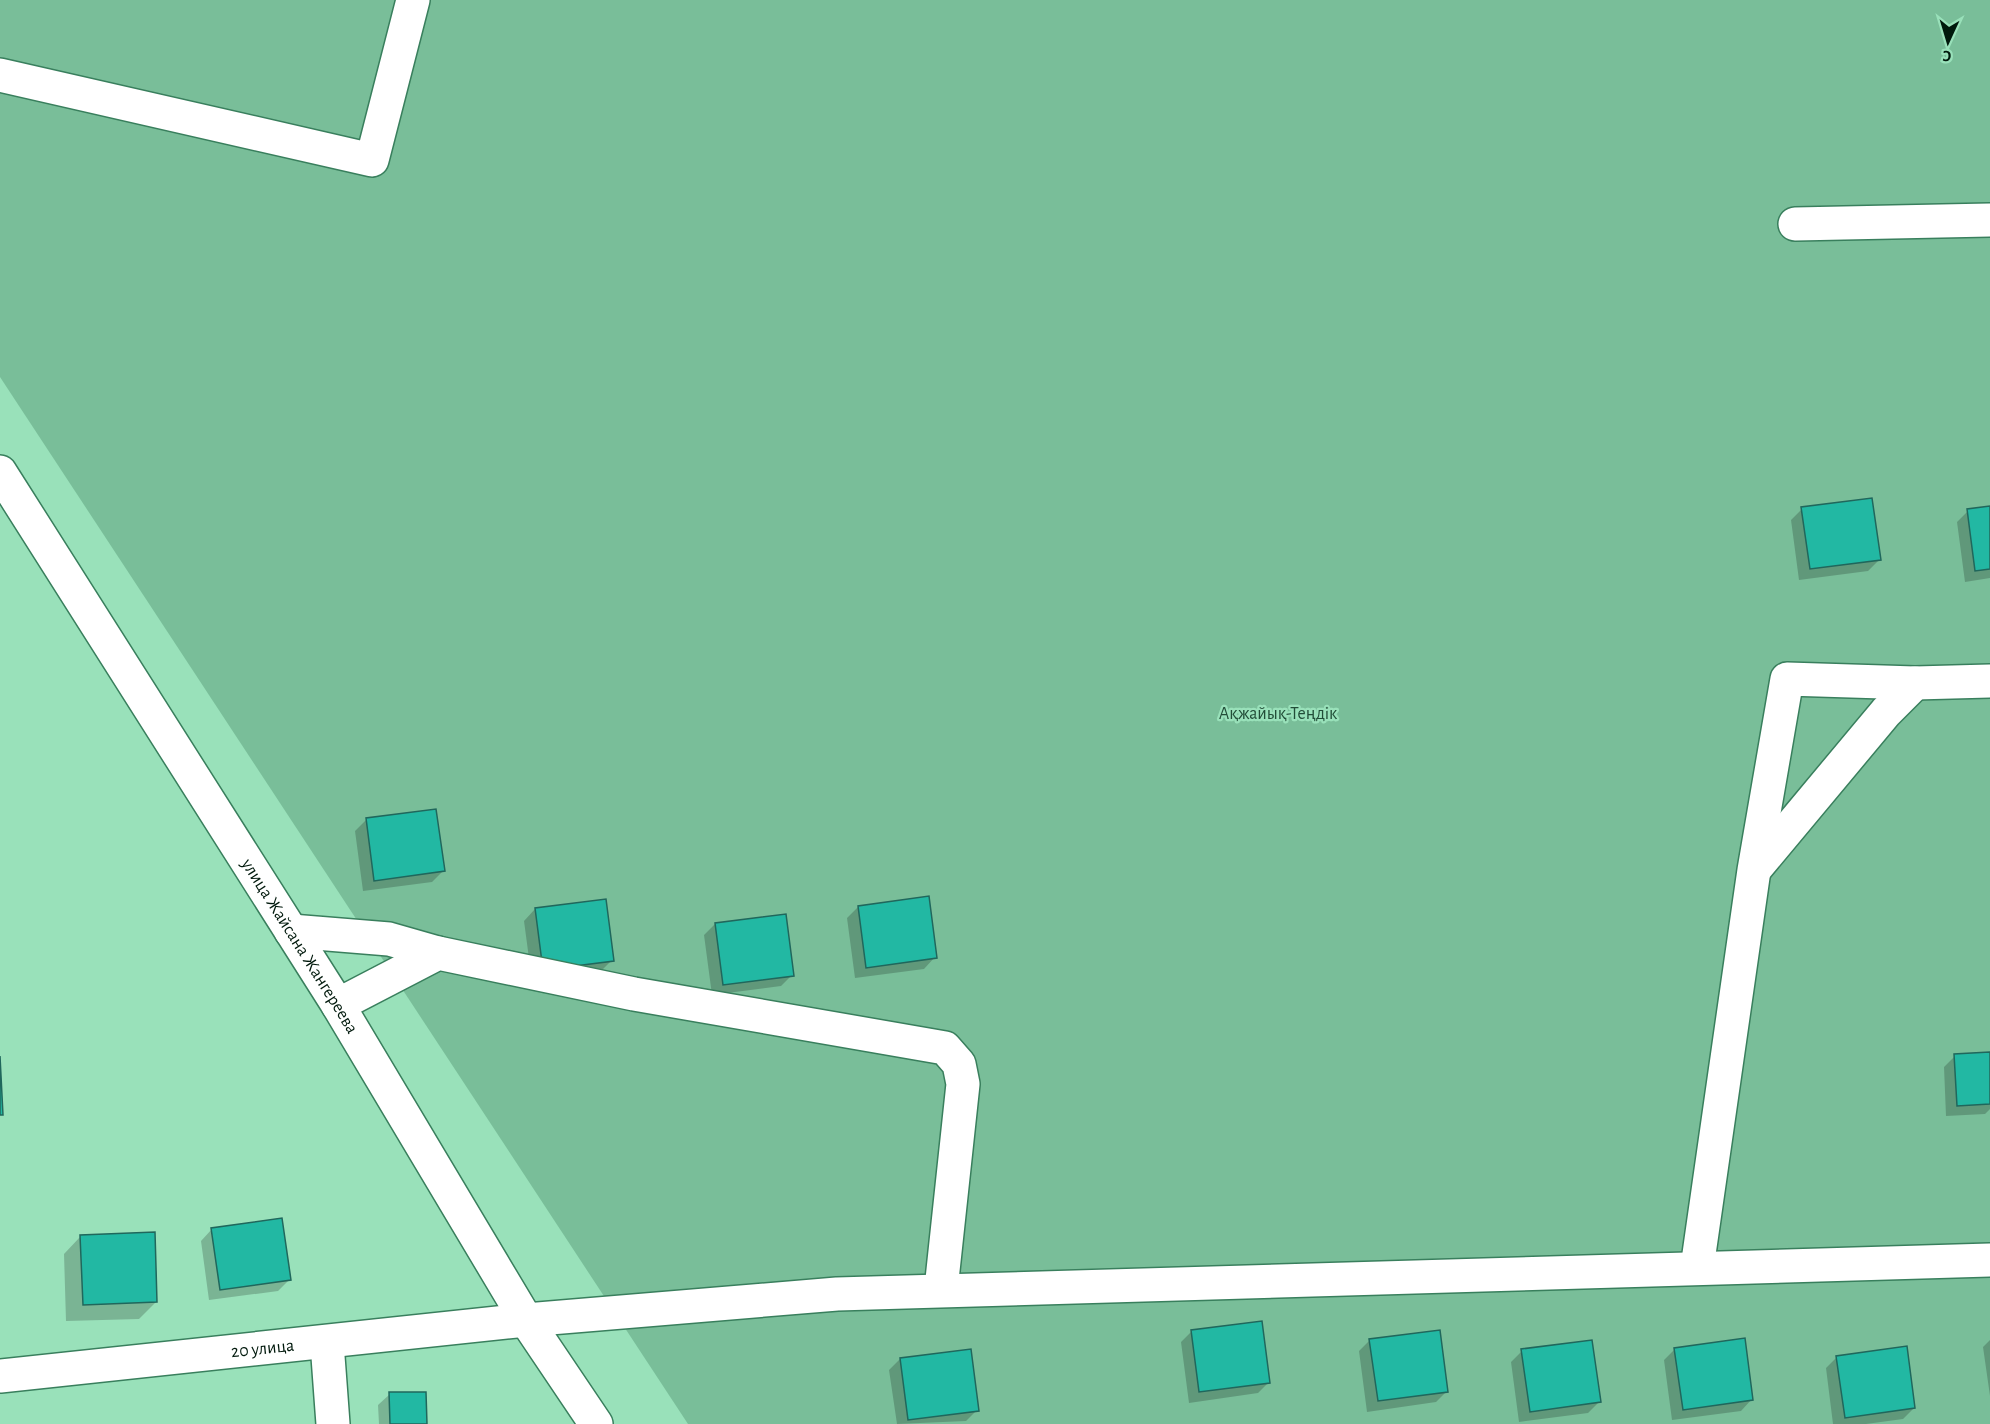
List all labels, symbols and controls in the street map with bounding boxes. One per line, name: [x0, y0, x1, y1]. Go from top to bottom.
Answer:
north arrow: [1918, 12, 1978, 72]
text: С: [1942, 48, 1952, 64]
park label: Ақжайық-Теңдік: [1219, 705, 1338, 723]
street label: улица Жайсана Жангереева: [237, 855, 361, 1037]
street label: 20 улица: [230, 1337, 295, 1361]

